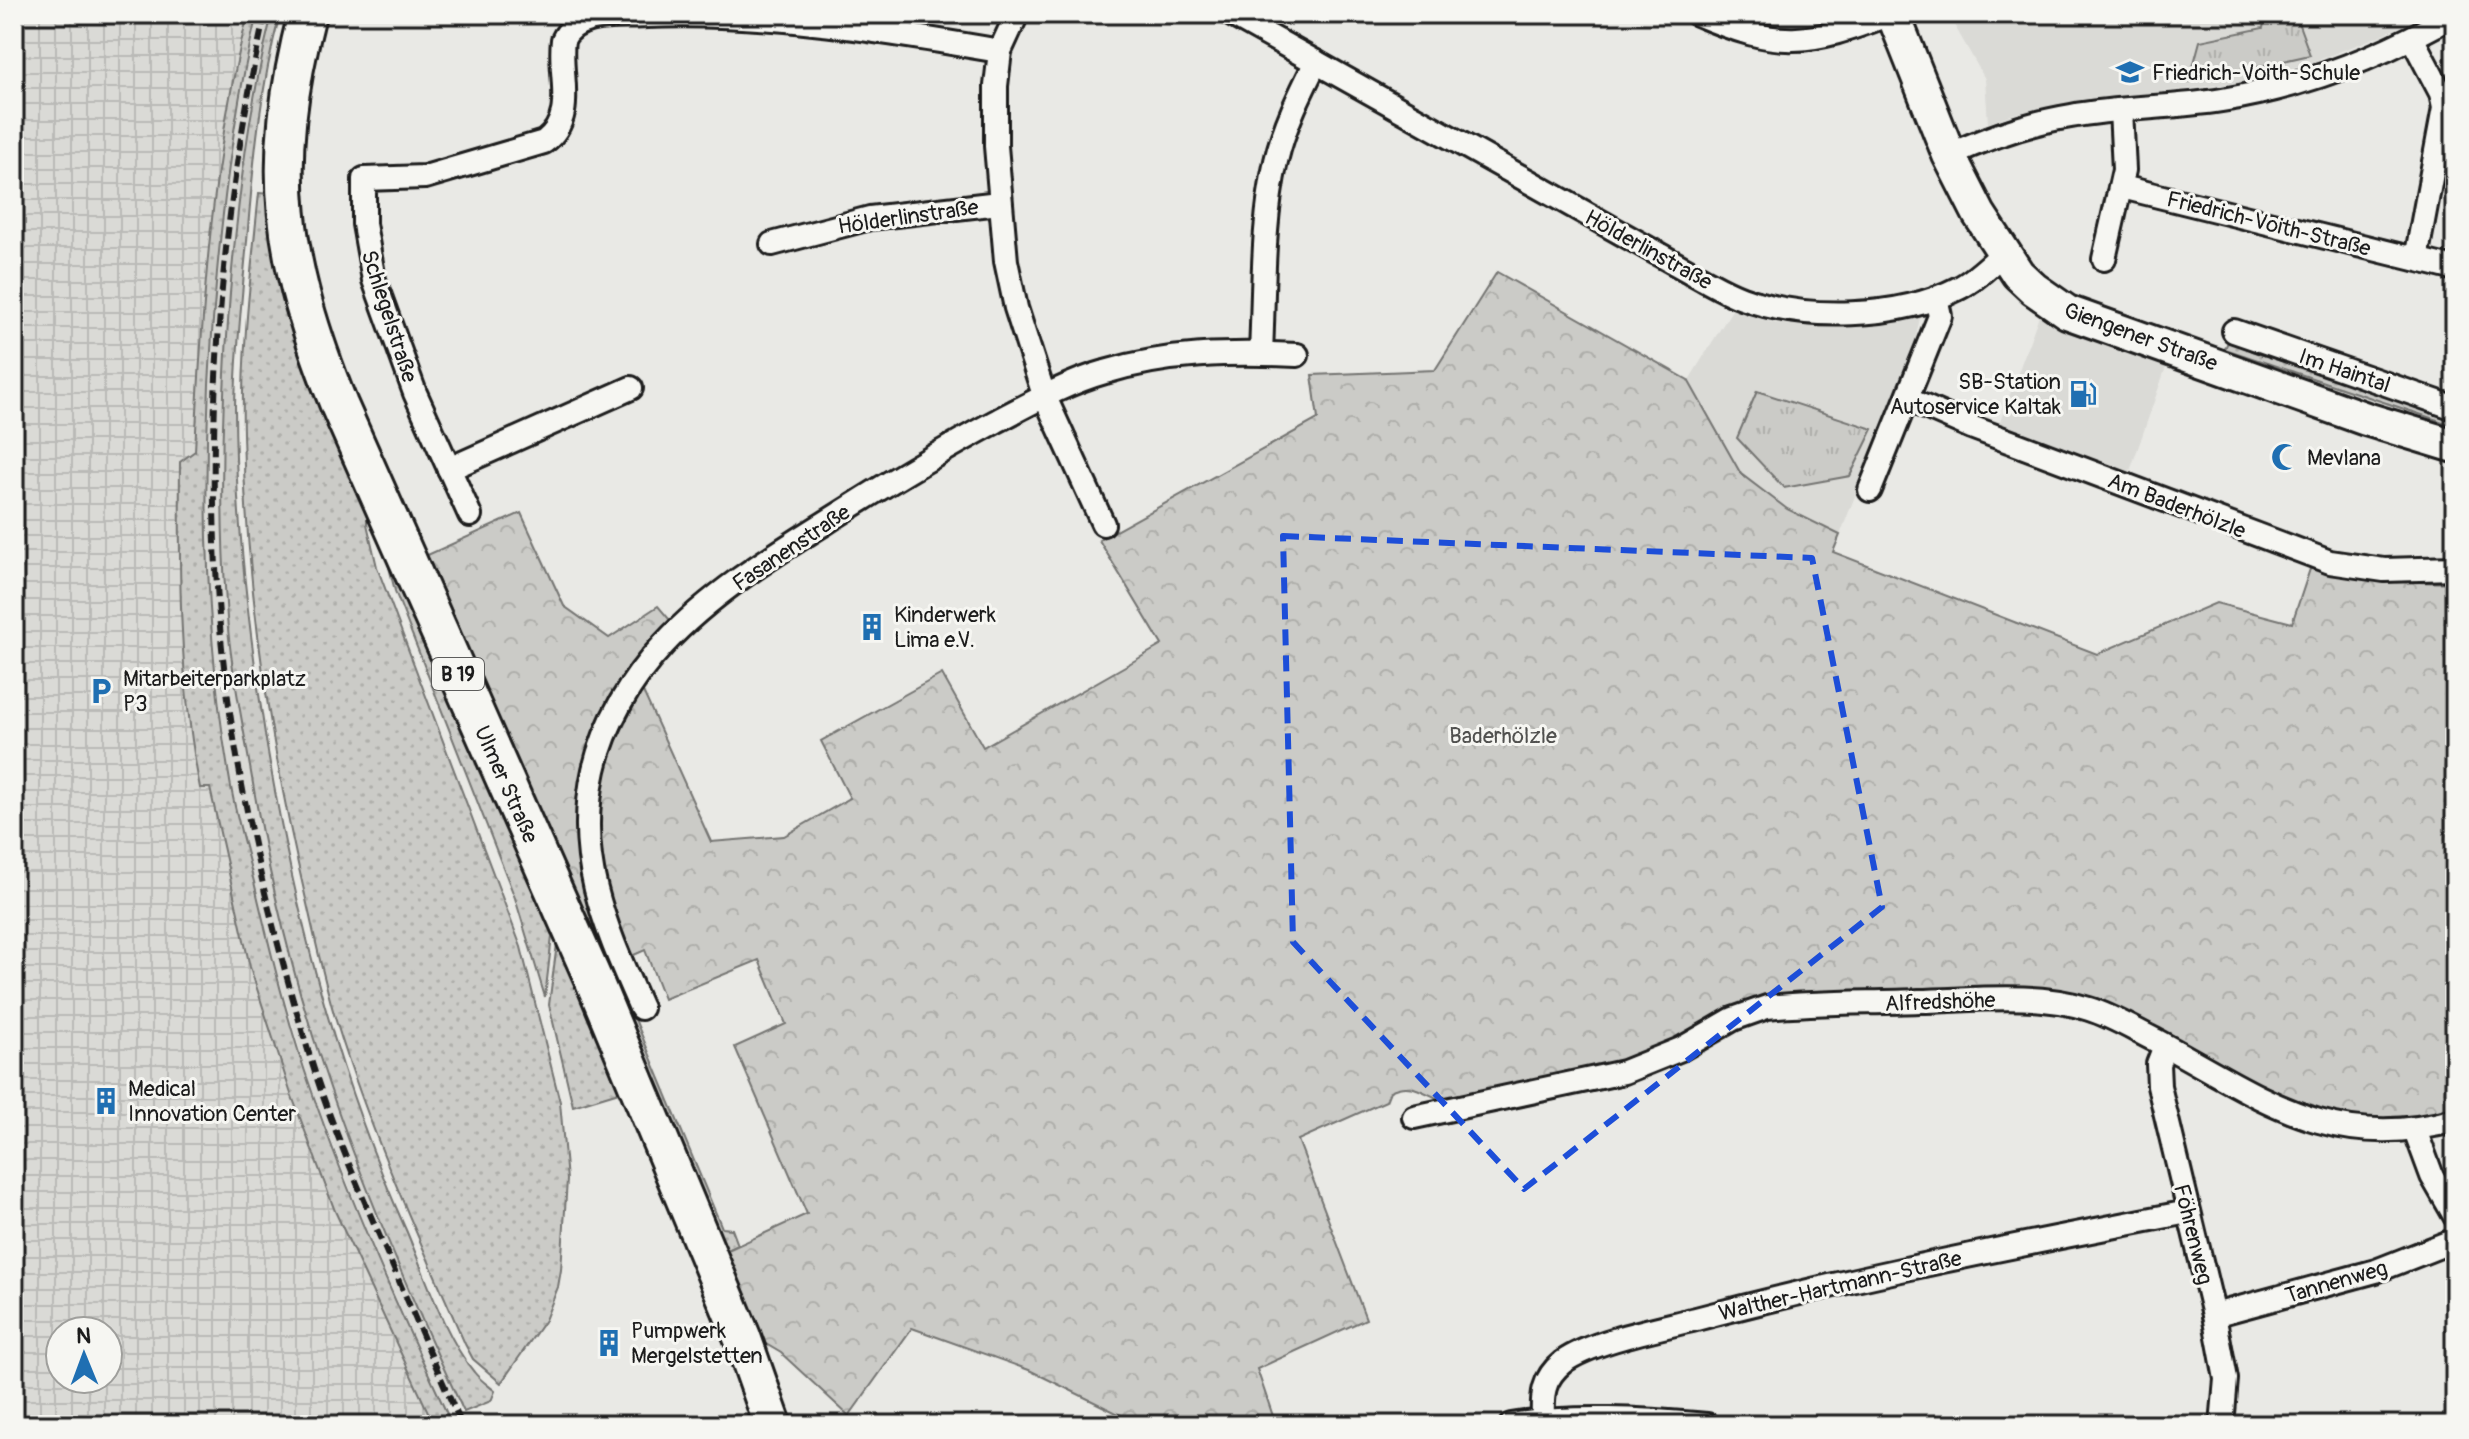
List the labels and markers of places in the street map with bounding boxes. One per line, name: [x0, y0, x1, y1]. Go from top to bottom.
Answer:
school or university icon: Friedrich-Voith-Schule: [2115, 57, 2145, 87]
place label: Friedrich-Voith-Schule: [2152, 59, 2360, 87]
place label: SB-Station Autoservice Kaltak: [1890, 368, 2061, 421]
fuel station icon: SB-Station Autoservice Kaltak: [2068, 379, 2098, 409]
mosque icon: Mevlana: [2270, 442, 2300, 472]
place label: Mevlana: [2307, 444, 2381, 472]
place label: Kinderwerk Lima e.V.: [894, 601, 996, 654]
building icon: Kinderwerk Lima e.V.: [857, 612, 887, 642]
place label: Mitarbeiterparkplatz P3: [123, 665, 306, 718]
parking icon: Mitarbeiterparkplatz P3: [86, 676, 116, 706]
place label: Medical Innovation Center: [128, 1075, 296, 1128]
building icon: Medical Innovation Center: [91, 1086, 121, 1116]
place label: Pumpwerk Mergelstetten: [631, 1317, 763, 1370]
building icon: Pumpwerk Mergelstetten: [594, 1328, 624, 1358]

